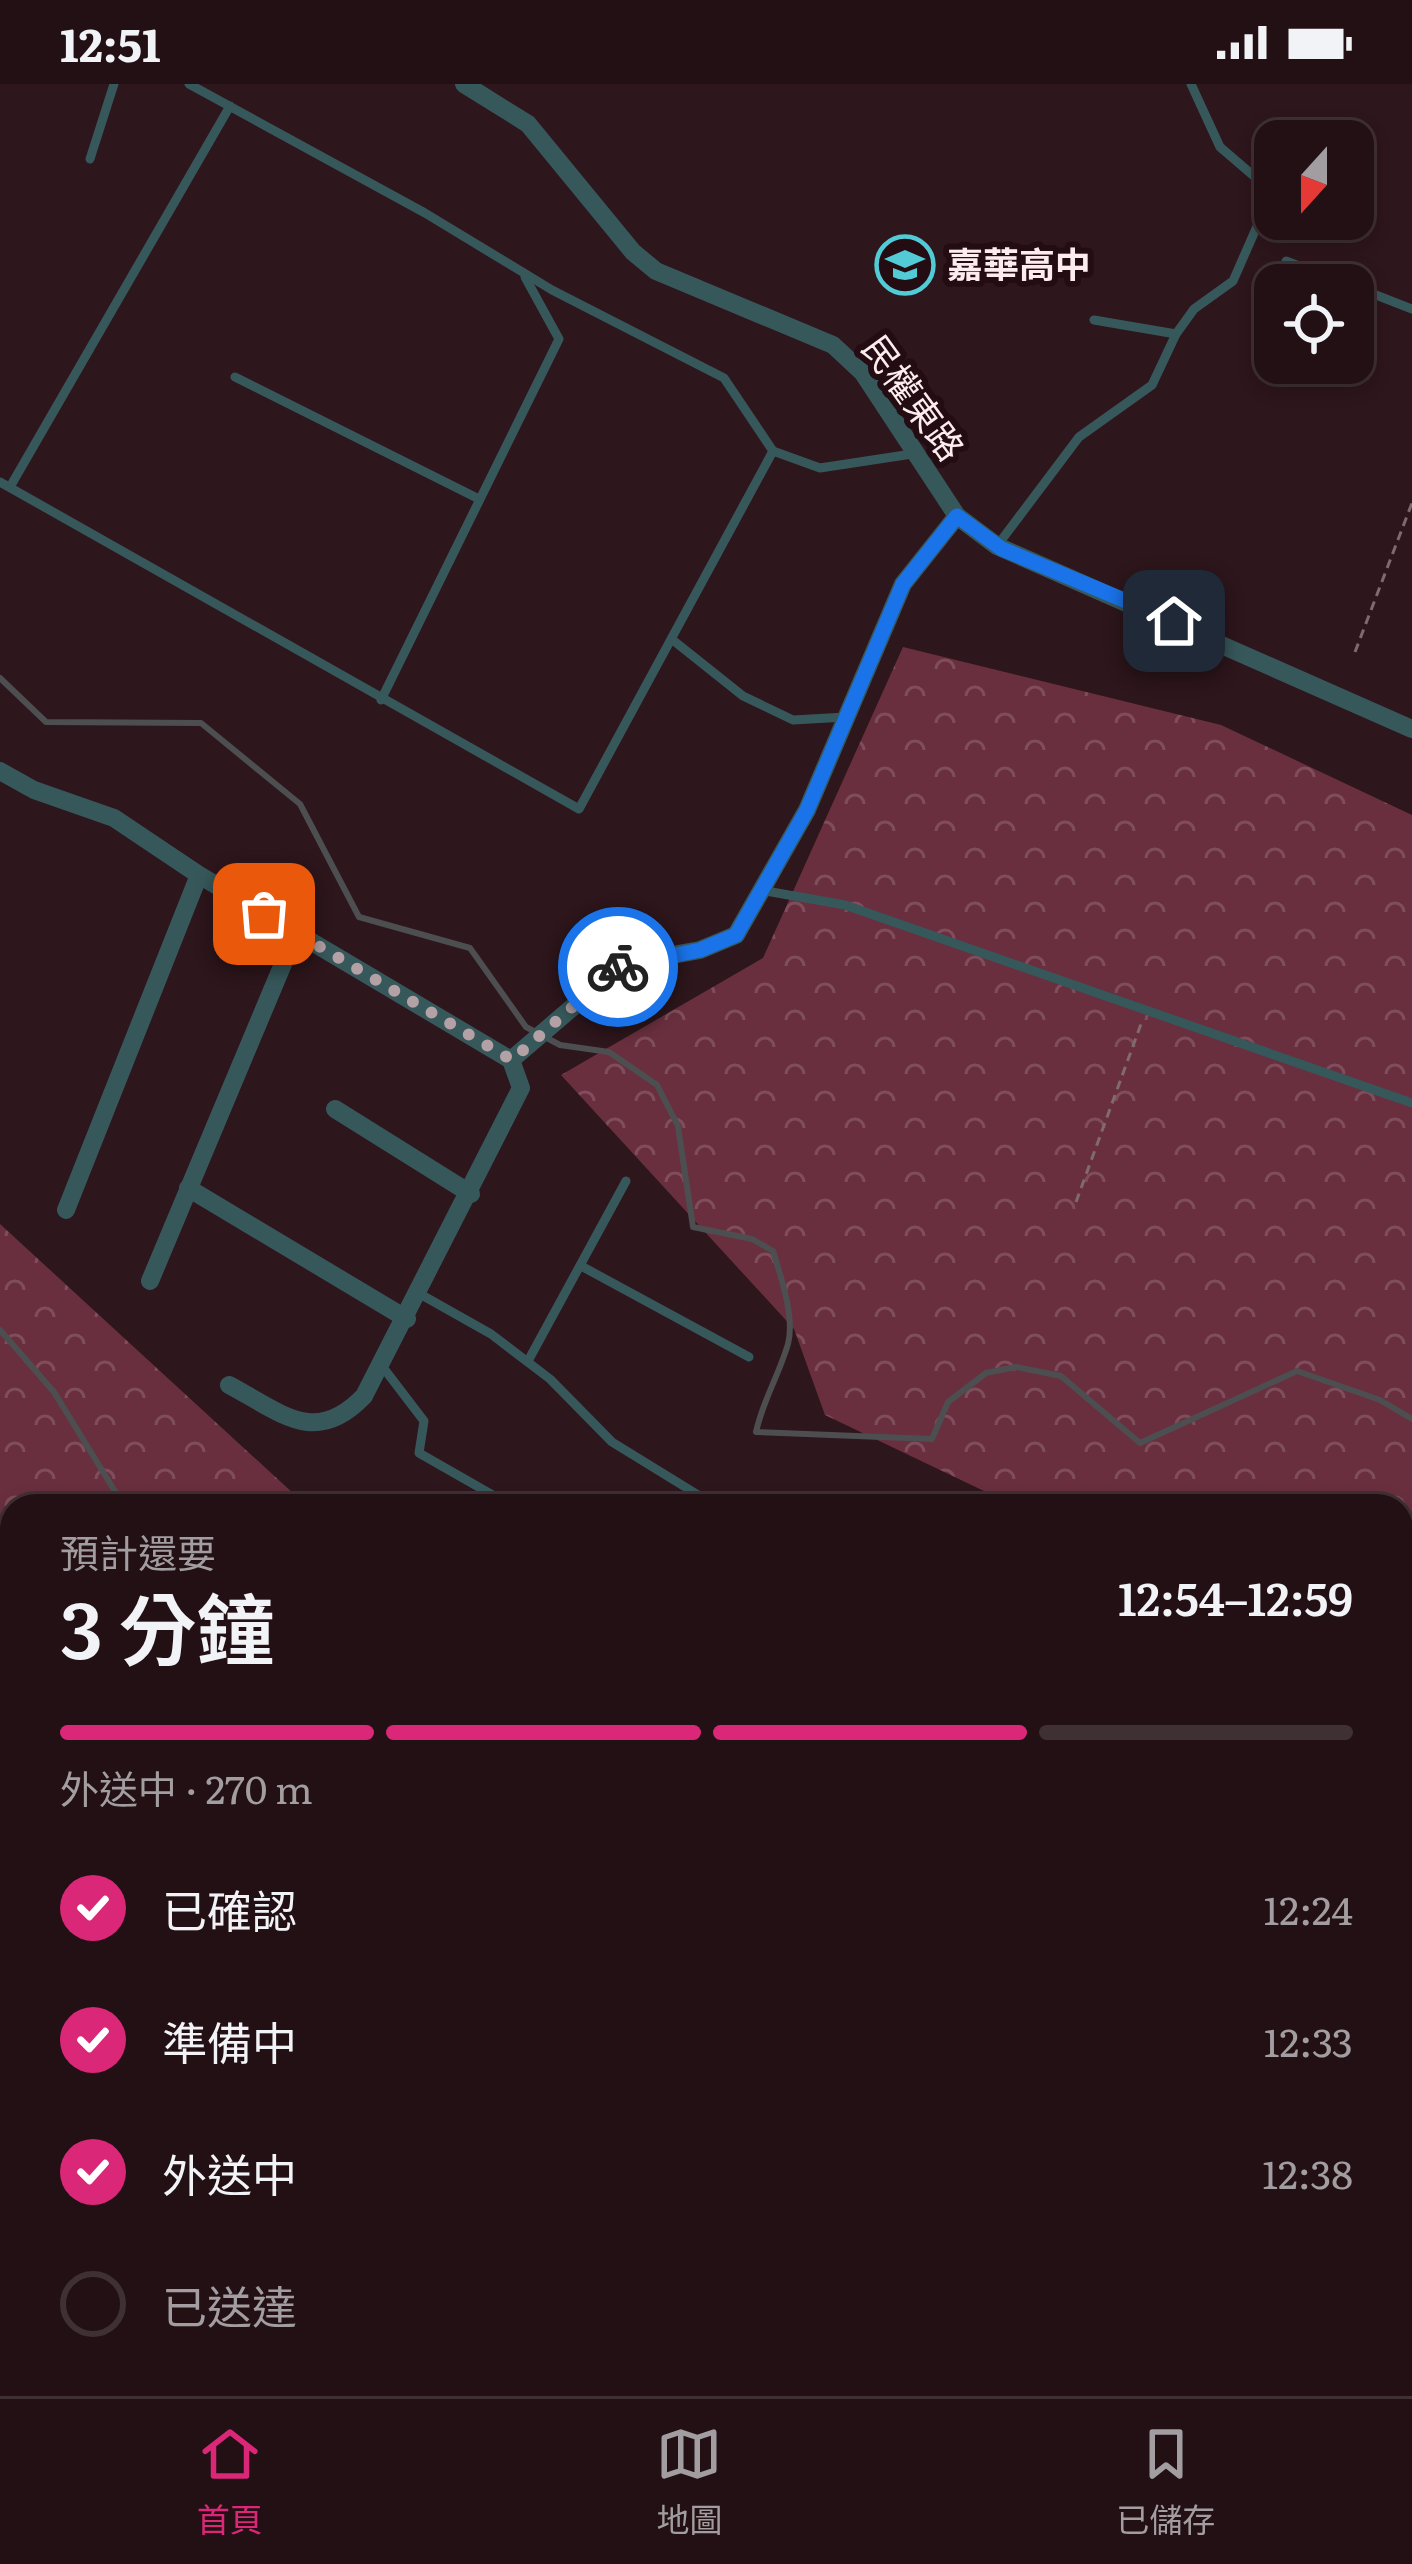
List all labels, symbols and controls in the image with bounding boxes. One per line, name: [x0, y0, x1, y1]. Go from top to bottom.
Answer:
text: 12:51: [60, 9, 161, 76]
north arrow: [1254, 120, 1374, 240]
map controls: [1254, 120, 1374, 384]
school or university icon: 嘉華高中: [874, 234, 936, 296]
place label: 嘉華高中: [947, 236, 1091, 289]
button: locate: [1254, 264, 1374, 384]
street label: 民權東路: [851, 323, 979, 470]
pin: [1123, 570, 1225, 672]
icon: home: [1141, 588, 1207, 654]
pin: [213, 863, 315, 965]
icon: bag: [231, 881, 297, 947]
courier: [558, 907, 678, 1027]
icon: bike: [585, 934, 651, 1000]
text: 預計還要: [60, 1522, 216, 1580]
text: 12:54–12:59: [1118, 1563, 1353, 1630]
text: 3 分鐘: [60, 1567, 275, 1683]
text: 外送中 · 270 m: [60, 1758, 313, 1816]
icon: check: [60, 1875, 126, 1941]
text: 已確認: [162, 1875, 297, 1942]
text: 12:24: [1263, 1879, 1353, 1937]
icon: check: [60, 2007, 126, 2073]
text: 準備中: [162, 2007, 297, 2074]
text: 12:33: [1264, 2011, 1353, 2069]
icon: check: [60, 2139, 126, 2205]
text: 外送中: [162, 2139, 297, 2206]
text: 12:38: [1262, 2143, 1353, 2201]
text: 已送達: [162, 2271, 297, 2338]
tab: 首頁: [197, 2421, 263, 2542]
tab: 地圖: [656, 2421, 722, 2542]
tab: 已儲存: [1116, 2421, 1215, 2542]

